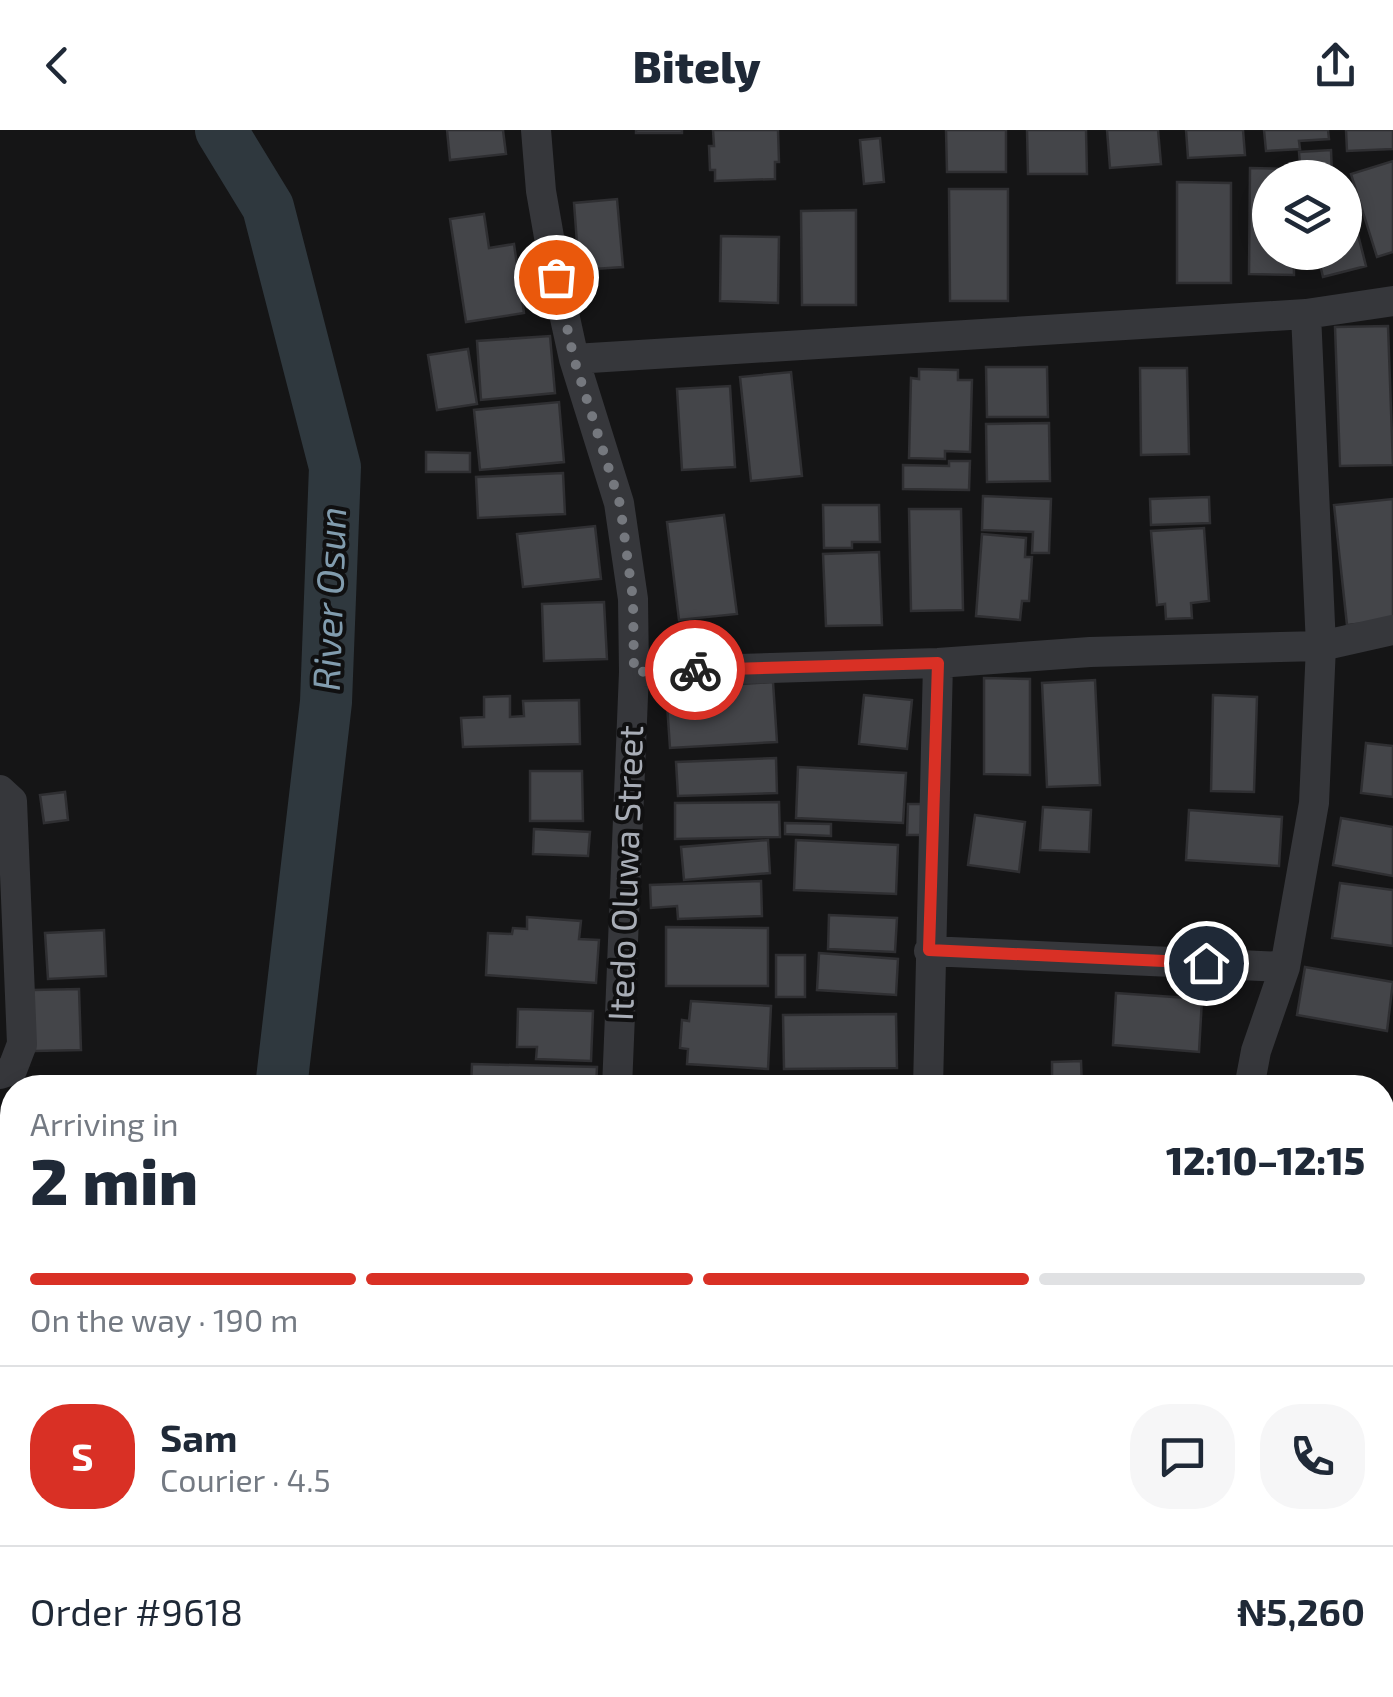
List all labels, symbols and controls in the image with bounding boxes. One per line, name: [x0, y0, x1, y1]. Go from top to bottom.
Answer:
icon: back: [30, 38, 85, 93]
text: Bitely: [632, 38, 761, 92]
icon: share: [1308, 38, 1363, 93]
map controls: [1252, 160, 1362, 270]
button: layers: [1252, 160, 1362, 270]
pin: [514, 235, 599, 320]
icon: bag: [529, 250, 584, 305]
water label: River Osun: [302, 506, 354, 692]
courier: [645, 620, 745, 720]
icon: bike: [668, 643, 723, 698]
street label: Itedo Oluwa Street: [598, 724, 650, 1021]
pin: [1164, 921, 1249, 1006]
icon: home: [1179, 936, 1234, 991]
text: Arriving in: [30, 1104, 179, 1142]
text: 12:10–12:15: [1166, 1137, 1365, 1183]
text: 2 min: [30, 1140, 198, 1218]
text: On the way · 190 m: [30, 1300, 298, 1338]
button: chat: [1130, 1404, 1235, 1509]
button: phone: [1260, 1404, 1365, 1509]
text: Sam: [160, 1414, 237, 1460]
text: S: [71, 1433, 94, 1479]
text: Courier · 4.5: [160, 1460, 331, 1498]
text: Order #9618: [30, 1588, 243, 1634]
text: ₦5,260: [1237, 1588, 1365, 1634]

